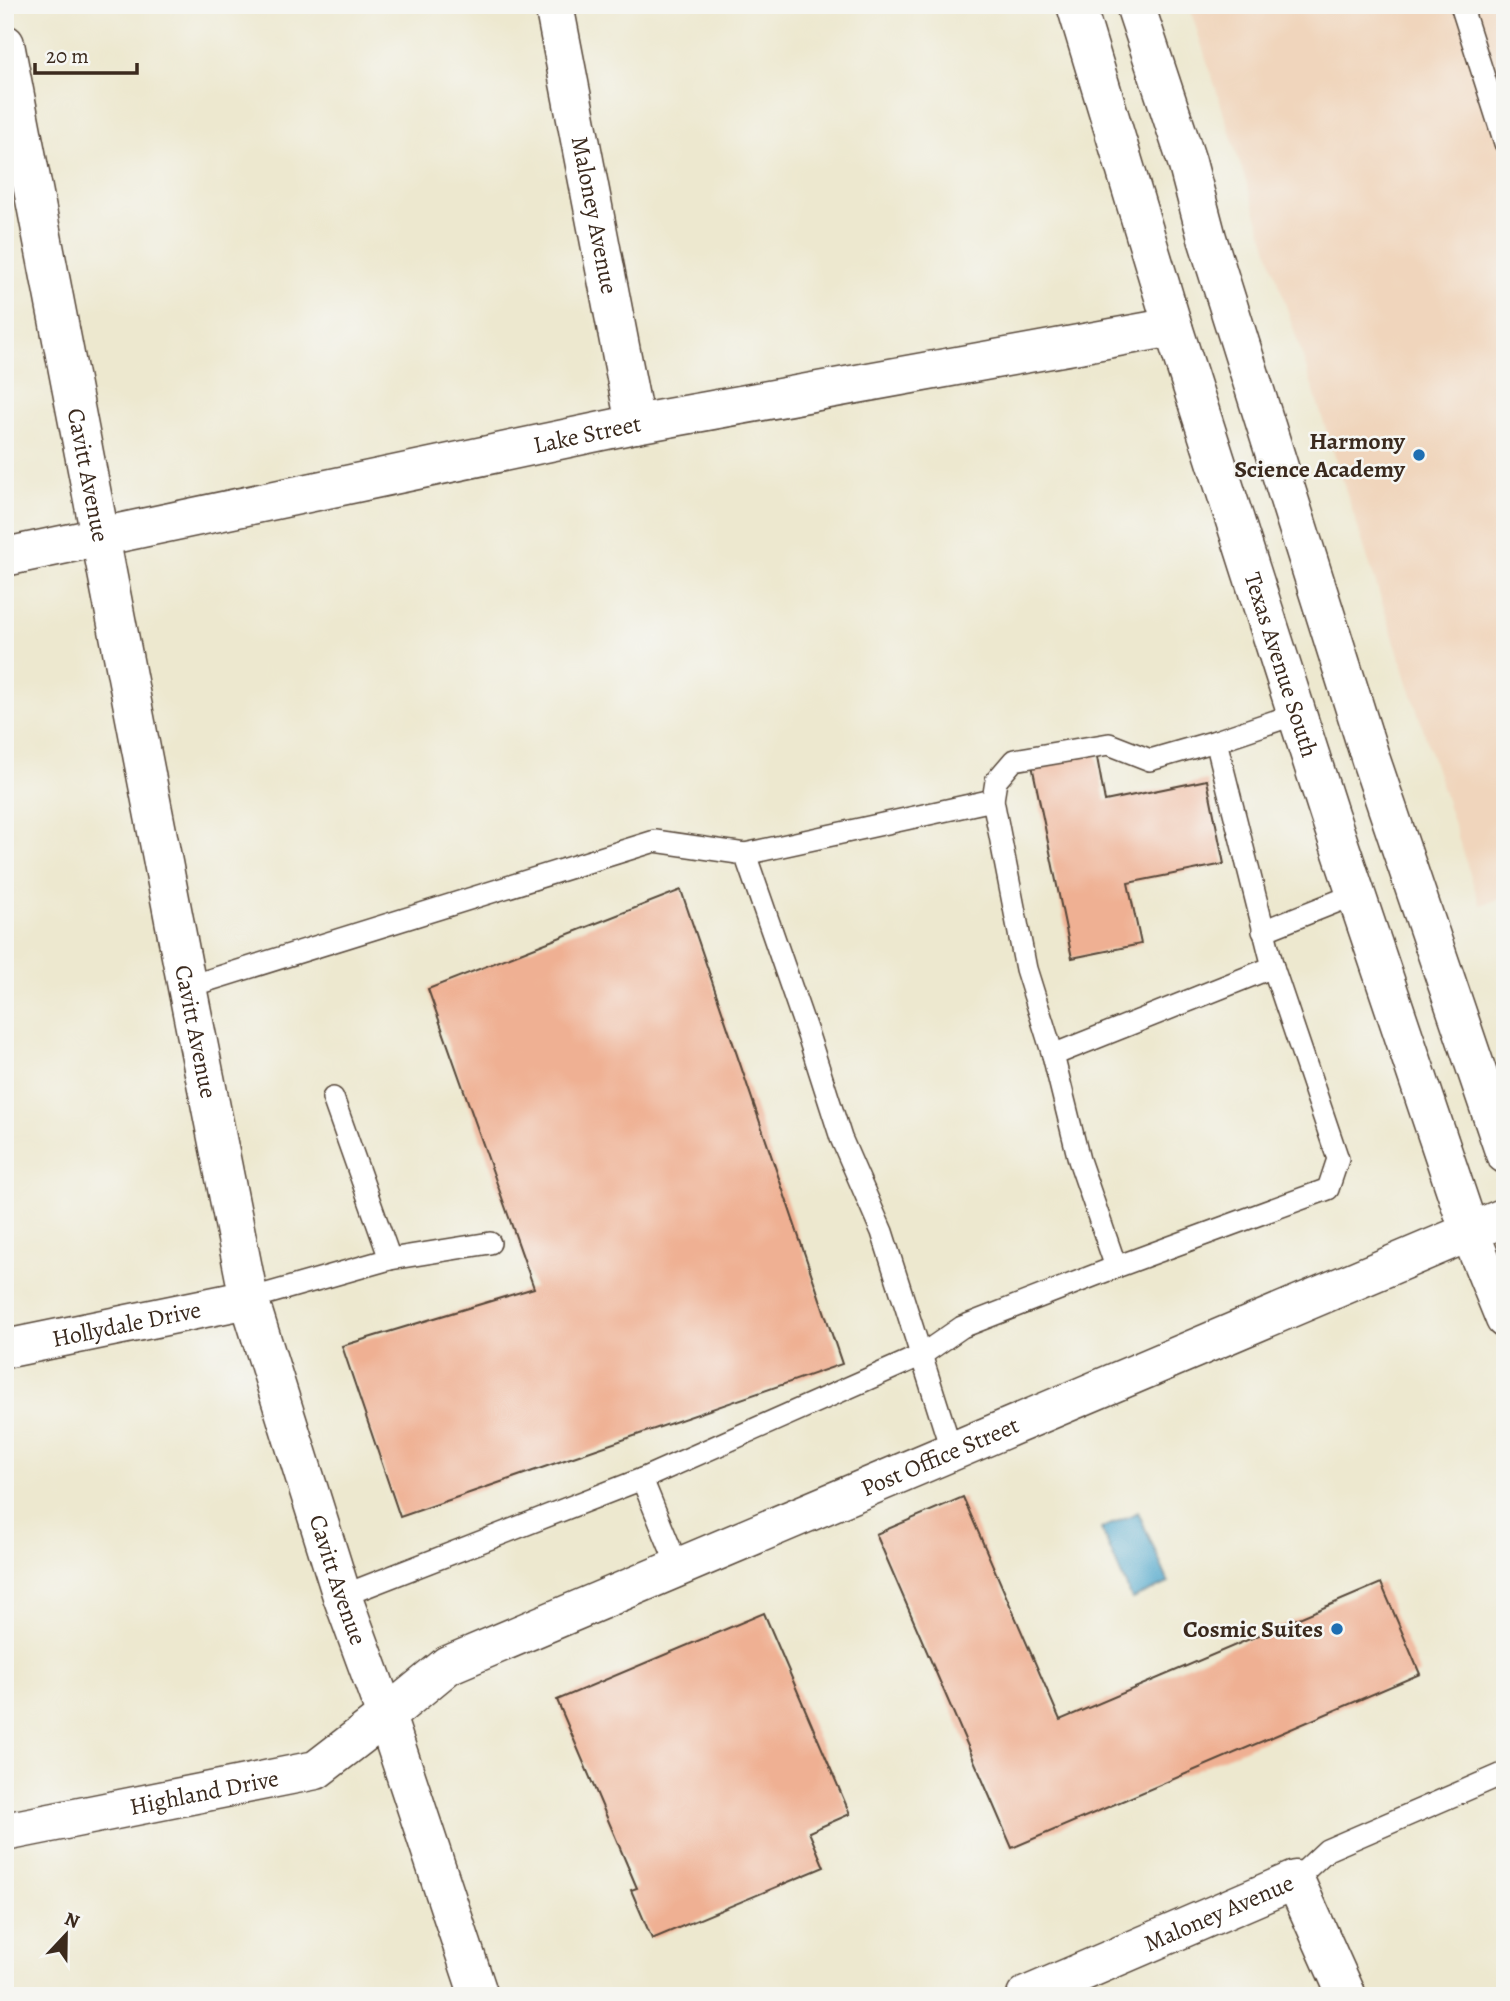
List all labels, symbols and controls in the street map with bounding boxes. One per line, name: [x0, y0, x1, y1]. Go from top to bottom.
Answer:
scale bar: [35, 32, 136, 76]
text: 20 m: [46, 42, 89, 70]
street label: Maloney Avenue: [564, 134, 626, 297]
street label: Cavitt Avenue: [60, 406, 117, 545]
street label: Lake Street: [530, 407, 644, 461]
place label: Harmony Science Academy: [1234, 425, 1406, 485]
marker: Harmony Science Academy: [1411, 447, 1427, 463]
street label: Texas Avenue South: [1237, 568, 1326, 762]
street label: Cavitt Avenue: [167, 962, 225, 1101]
street label: Hollydale Drive: [49, 1293, 204, 1355]
street label: Post Office Street: [856, 1409, 1024, 1504]
street label: Cavitt Avenue: [302, 1511, 375, 1649]
place label: Cosmic Suites: [1183, 1613, 1323, 1645]
marker: Cosmic Suites: [1329, 1621, 1345, 1637]
street label: Highland Drive: [127, 1762, 281, 1823]
street label: Maloney Avenue: [1139, 1866, 1299, 1959]
north arrow: [32, 1899, 102, 1969]
text: N: [61, 1906, 83, 1935]

